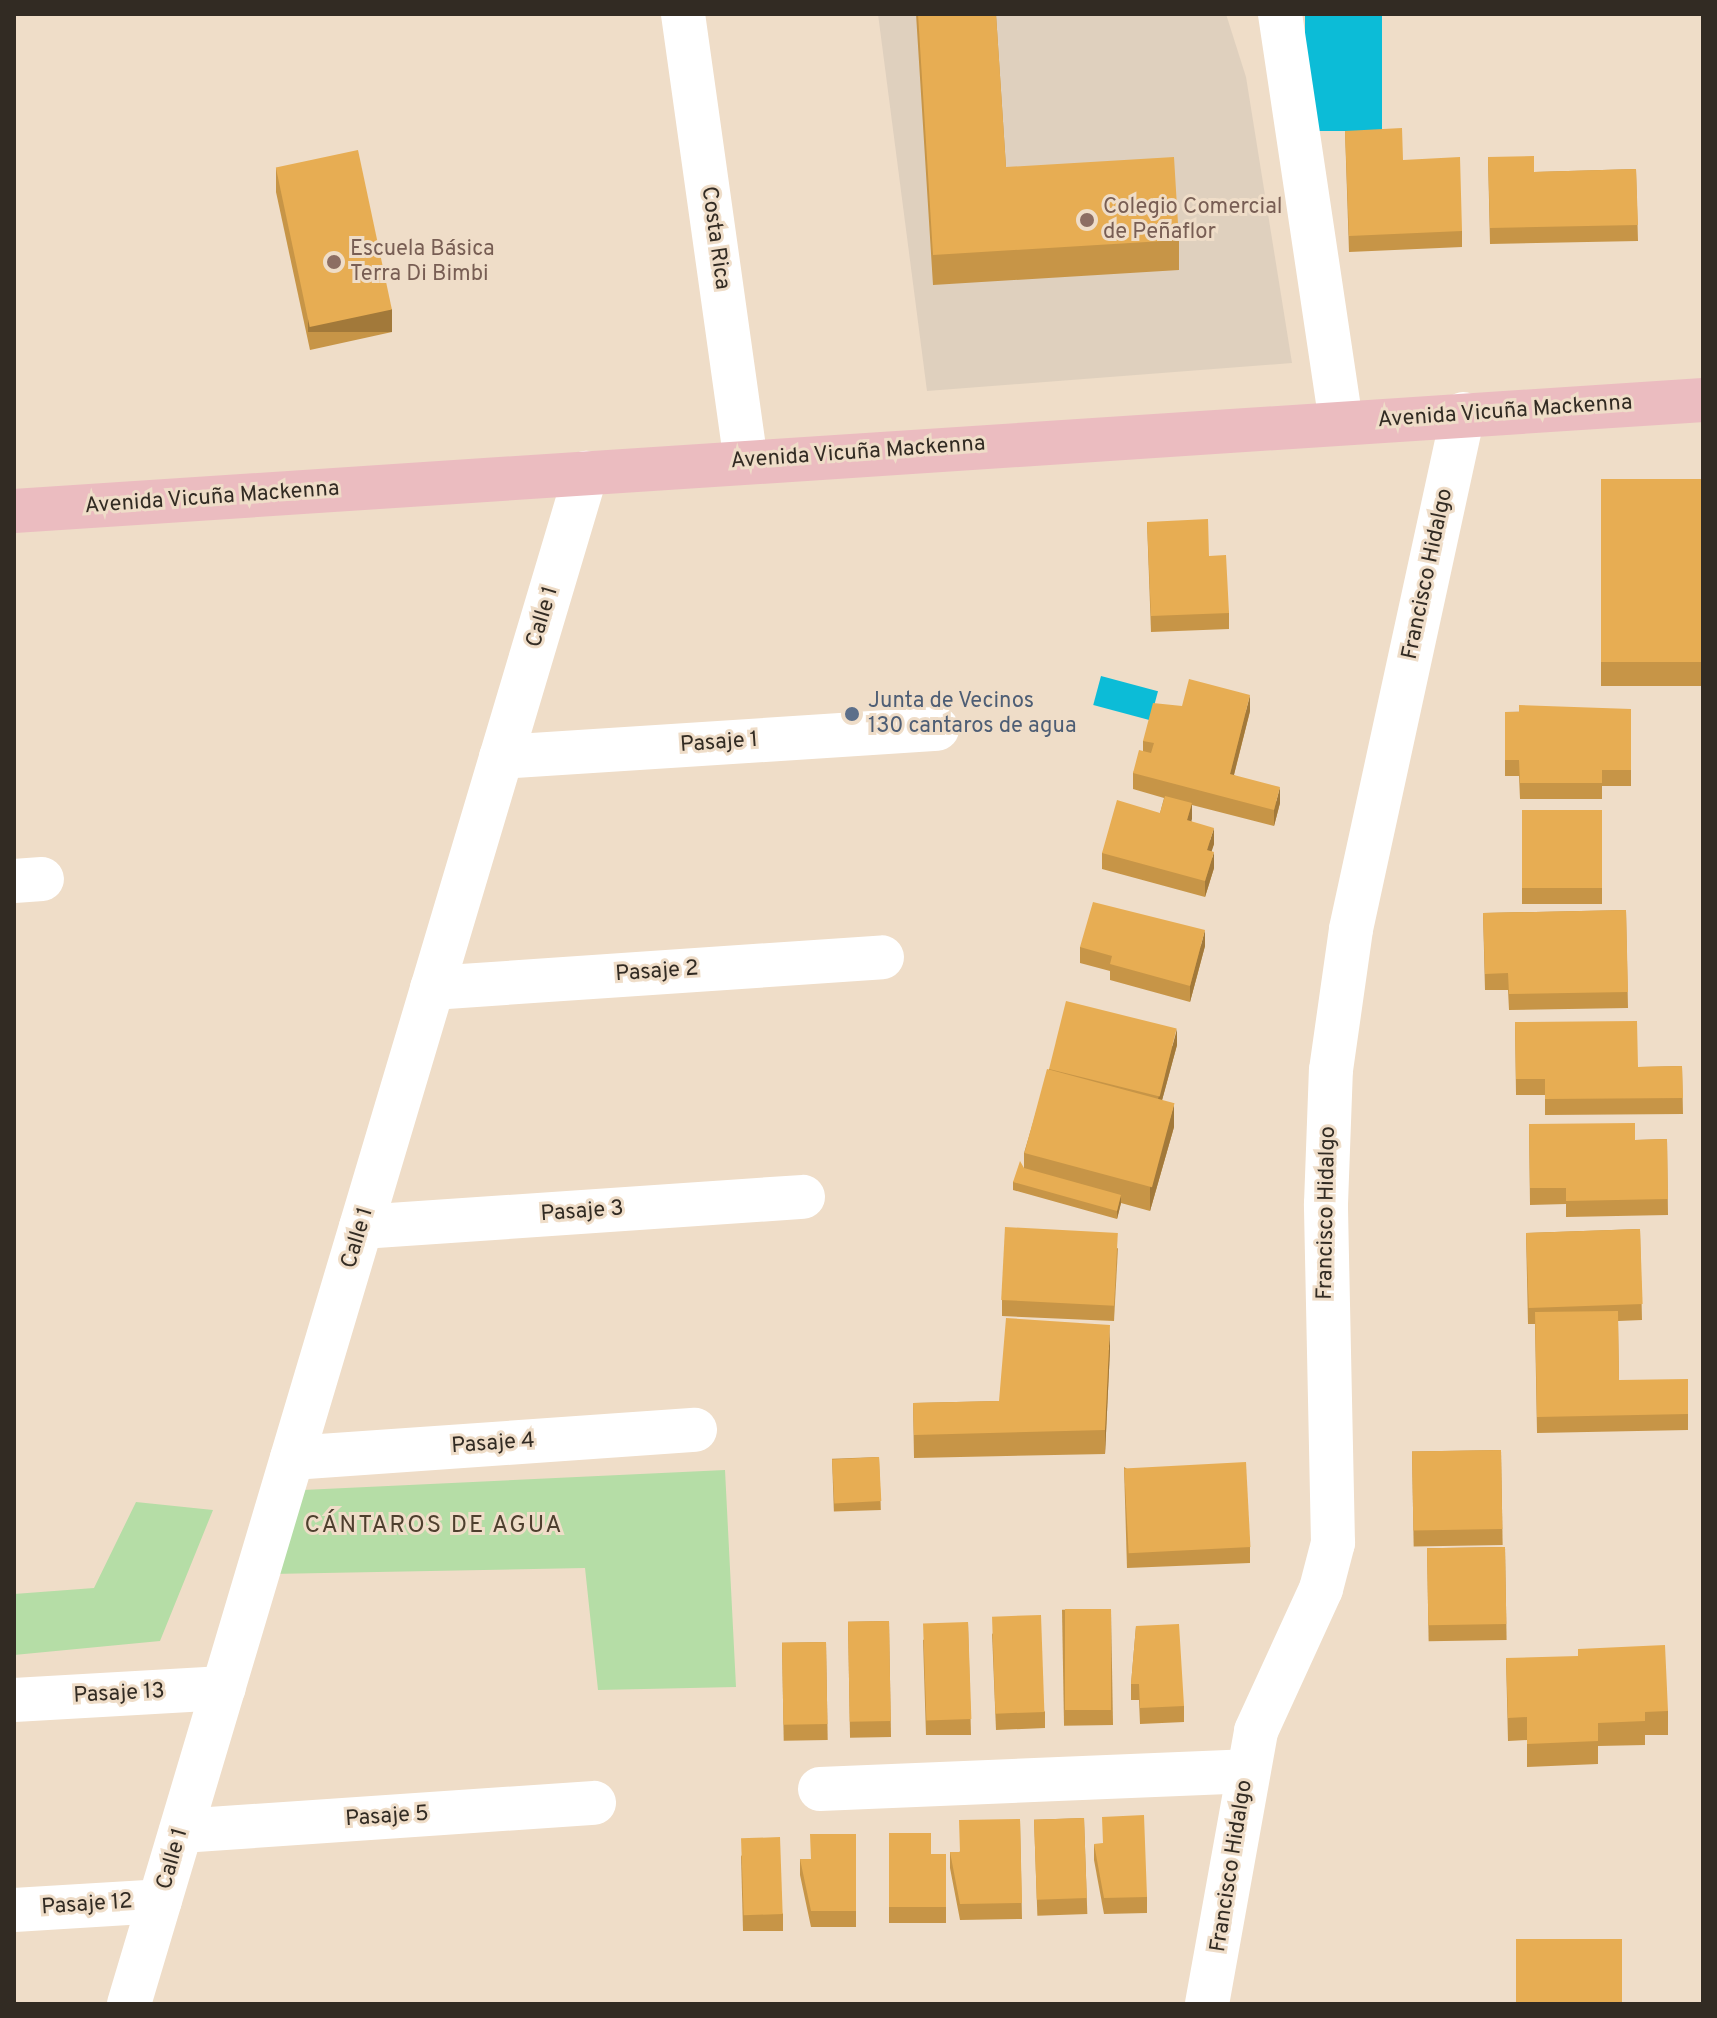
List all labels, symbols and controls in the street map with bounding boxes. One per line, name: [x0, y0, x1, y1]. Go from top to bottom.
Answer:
street label: Costa Rica: [695, 185, 735, 291]
place label: Colegio Comercial de Peñaflor: [1103, 194, 1282, 246]
marker: Colegio Comercial de Peñaflor: [1078, 211, 1096, 229]
place label: Escuela Básica Terra Di Bimbi: [350, 236, 495, 288]
marker: Escuela Básica Terra Di Bimbi: [325, 253, 343, 271]
street label: Avenida Vicuña Mackenna: [1376, 390, 1634, 434]
street label: Avenida Vicuña Mackenna: [729, 431, 987, 475]
street label: Avenida Vicuña Mackenna: [83, 476, 341, 520]
street label: Francisco Hidalgo: [1397, 486, 1459, 662]
street label: Calle 1: [521, 583, 565, 651]
place label: Junta de Vecinos 130 cantaros de agua: [868, 688, 1076, 740]
marker: Junta de Vecinos 130 cantaros de agua: [843, 705, 861, 723]
street label: Pasaje 1: [679, 727, 759, 759]
street label: Pasaje 2: [614, 956, 700, 988]
street label: Francisco Hidalgo: [1312, 1126, 1342, 1300]
street label: Pasaje 3: [540, 1196, 624, 1228]
street label: Calle 1: [336, 1204, 380, 1272]
street label: Pasaje 4: [450, 1428, 536, 1460]
district label: CÁNTAROS DE AGUA: [304, 1513, 564, 1541]
street label: Pasaje 13: [73, 1678, 165, 1710]
street label: Francisco Hidalgo: [1205, 1778, 1259, 1954]
street label: Pasaje 5: [344, 1801, 430, 1833]
street label: Calle 1: [152, 1825, 194, 1893]
street label: Pasaje 12: [40, 1889, 134, 1921]

